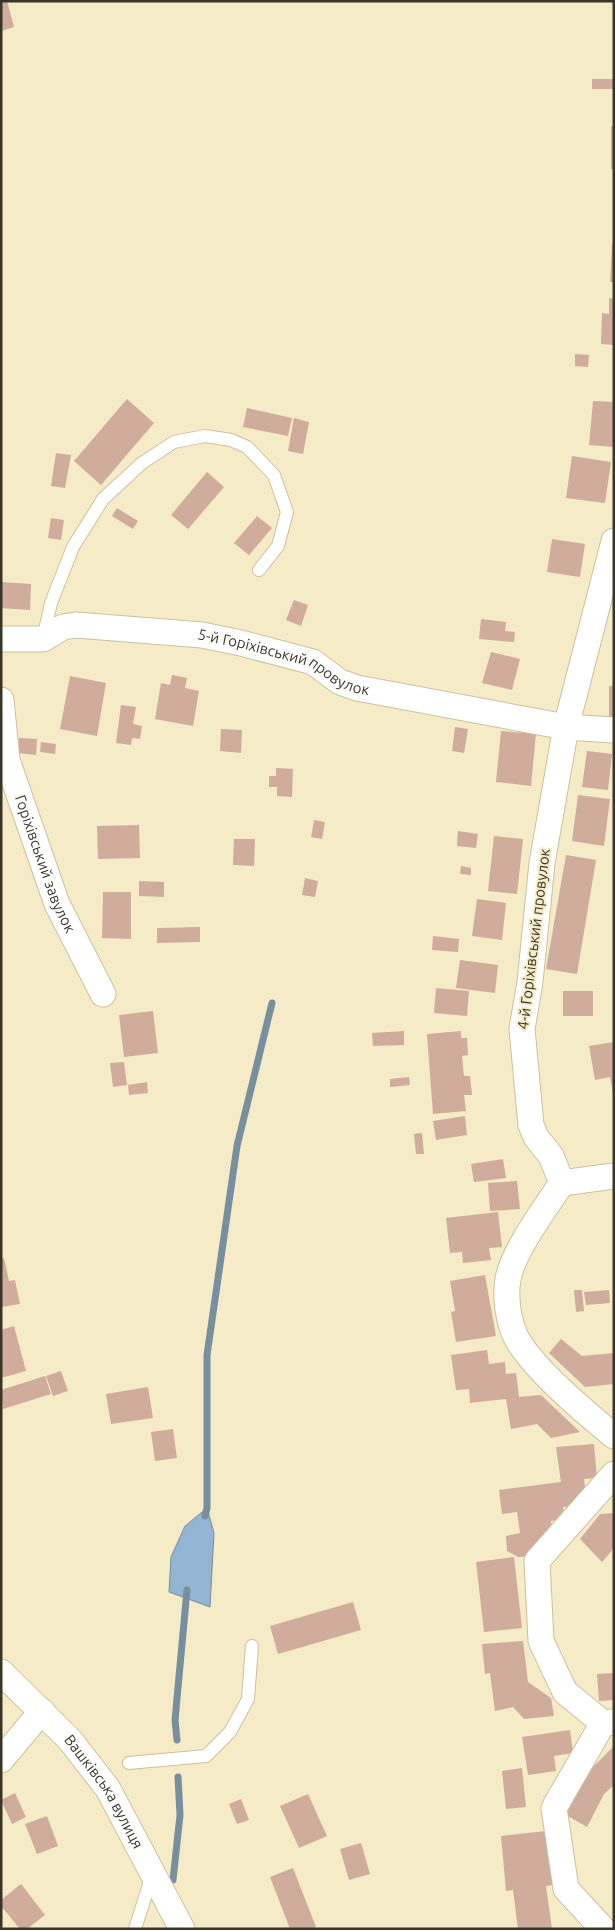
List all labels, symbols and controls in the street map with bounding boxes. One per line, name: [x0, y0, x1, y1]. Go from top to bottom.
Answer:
street label: 5-й Горіхівський провулок: [196, 625, 371, 698]
street label: Горіхівський завулок: [12, 793, 79, 936]
street label: 4-й Горіхівський провулок: [514, 847, 553, 1030]
street label: Вашківська вулиця: [61, 1731, 147, 1851]

